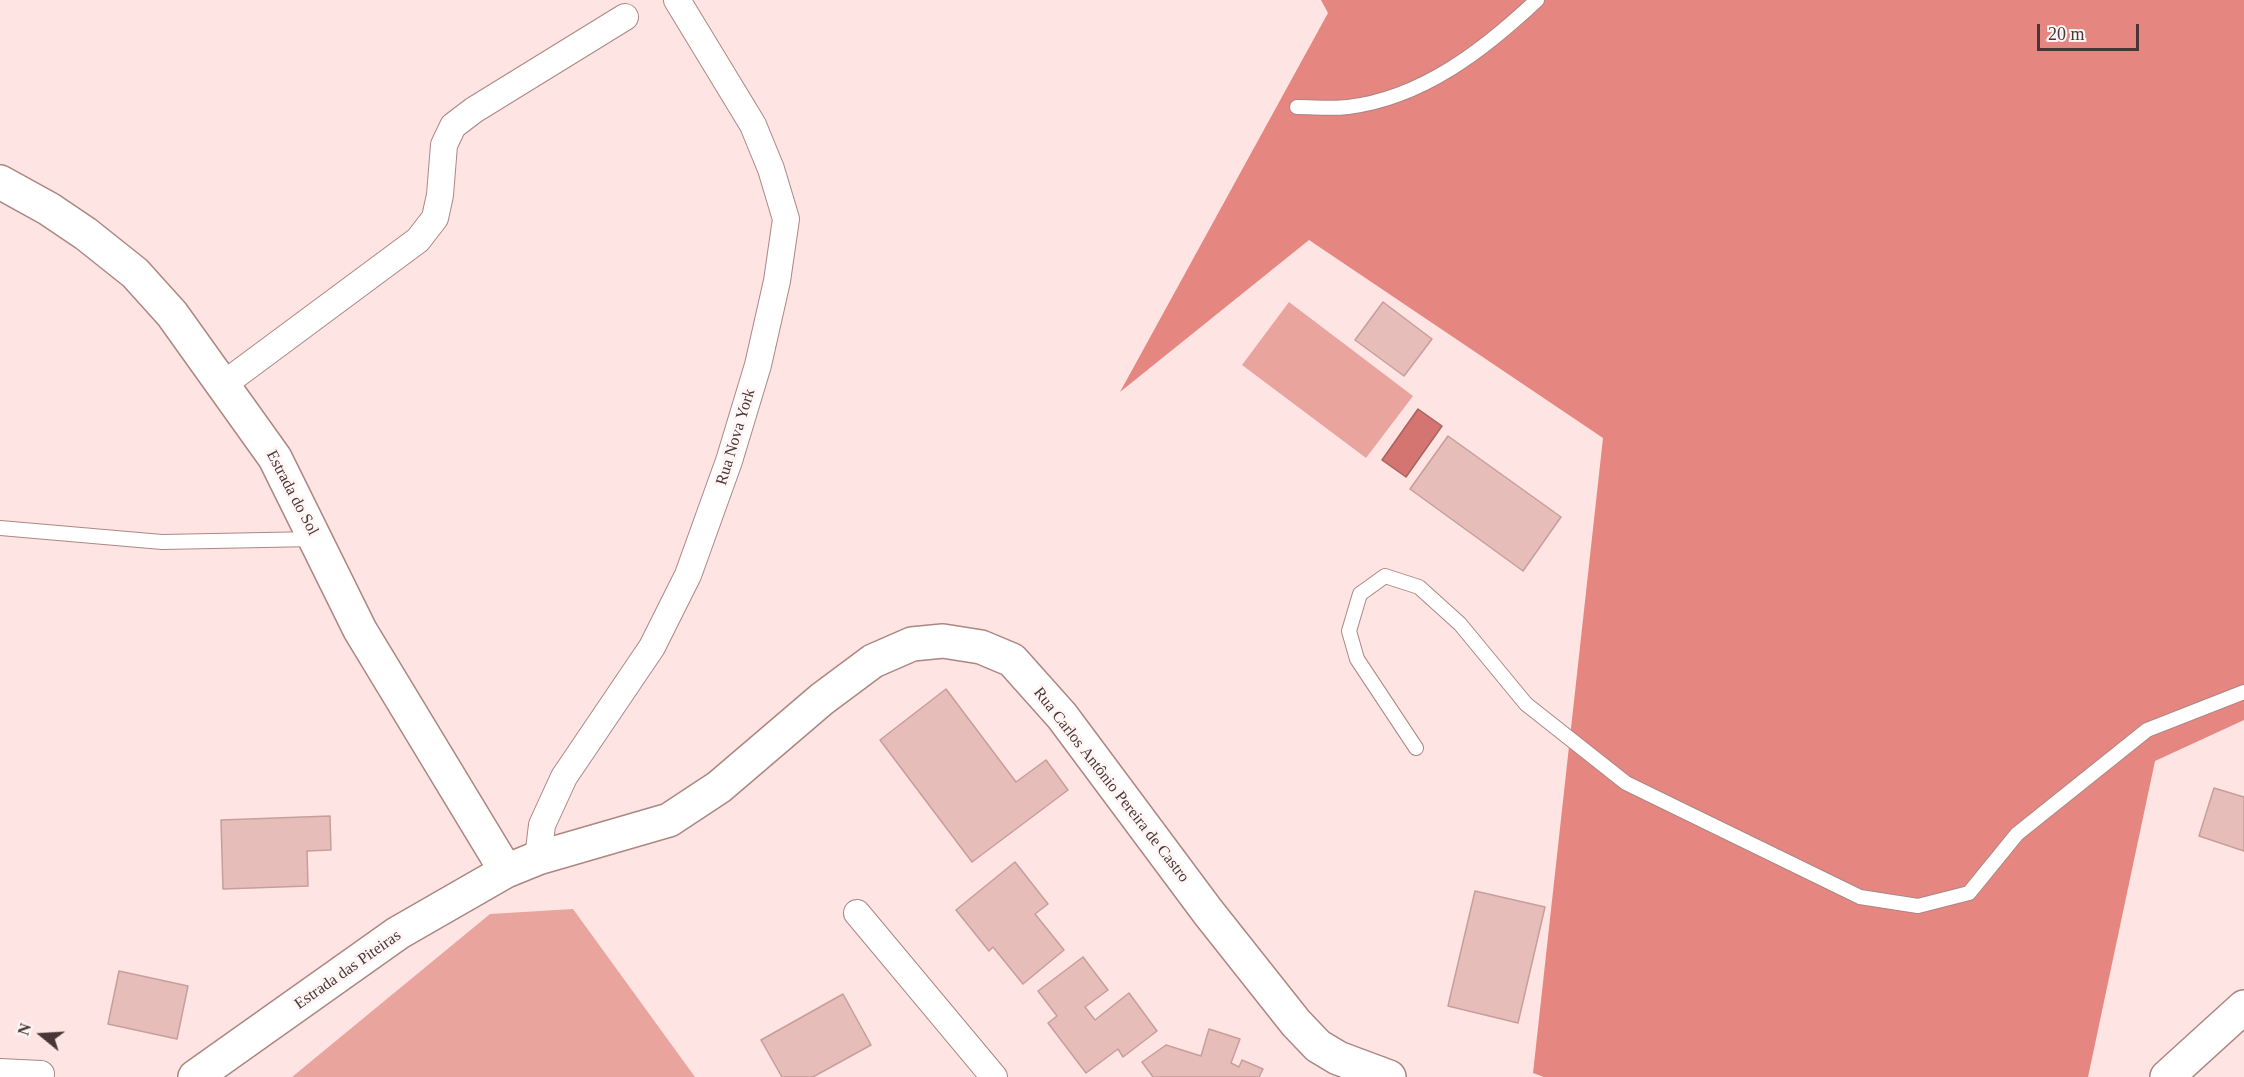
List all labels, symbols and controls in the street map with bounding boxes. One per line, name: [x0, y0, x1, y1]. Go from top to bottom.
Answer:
scale bar: [2040, 12, 2142, 50]
text: 20 m: [2048, 24, 2085, 44]
street label: Rua Nova York: [712, 387, 760, 487]
street label: Estrada do Sol: [262, 447, 322, 539]
street label: Rua Carlos Antônio Pereira de Castro: [1029, 684, 1193, 886]
street label: Estrada das Piteiras: [291, 926, 405, 1014]
north arrow: [12, 1005, 72, 1065]
text: N: [15, 1021, 34, 1037]

